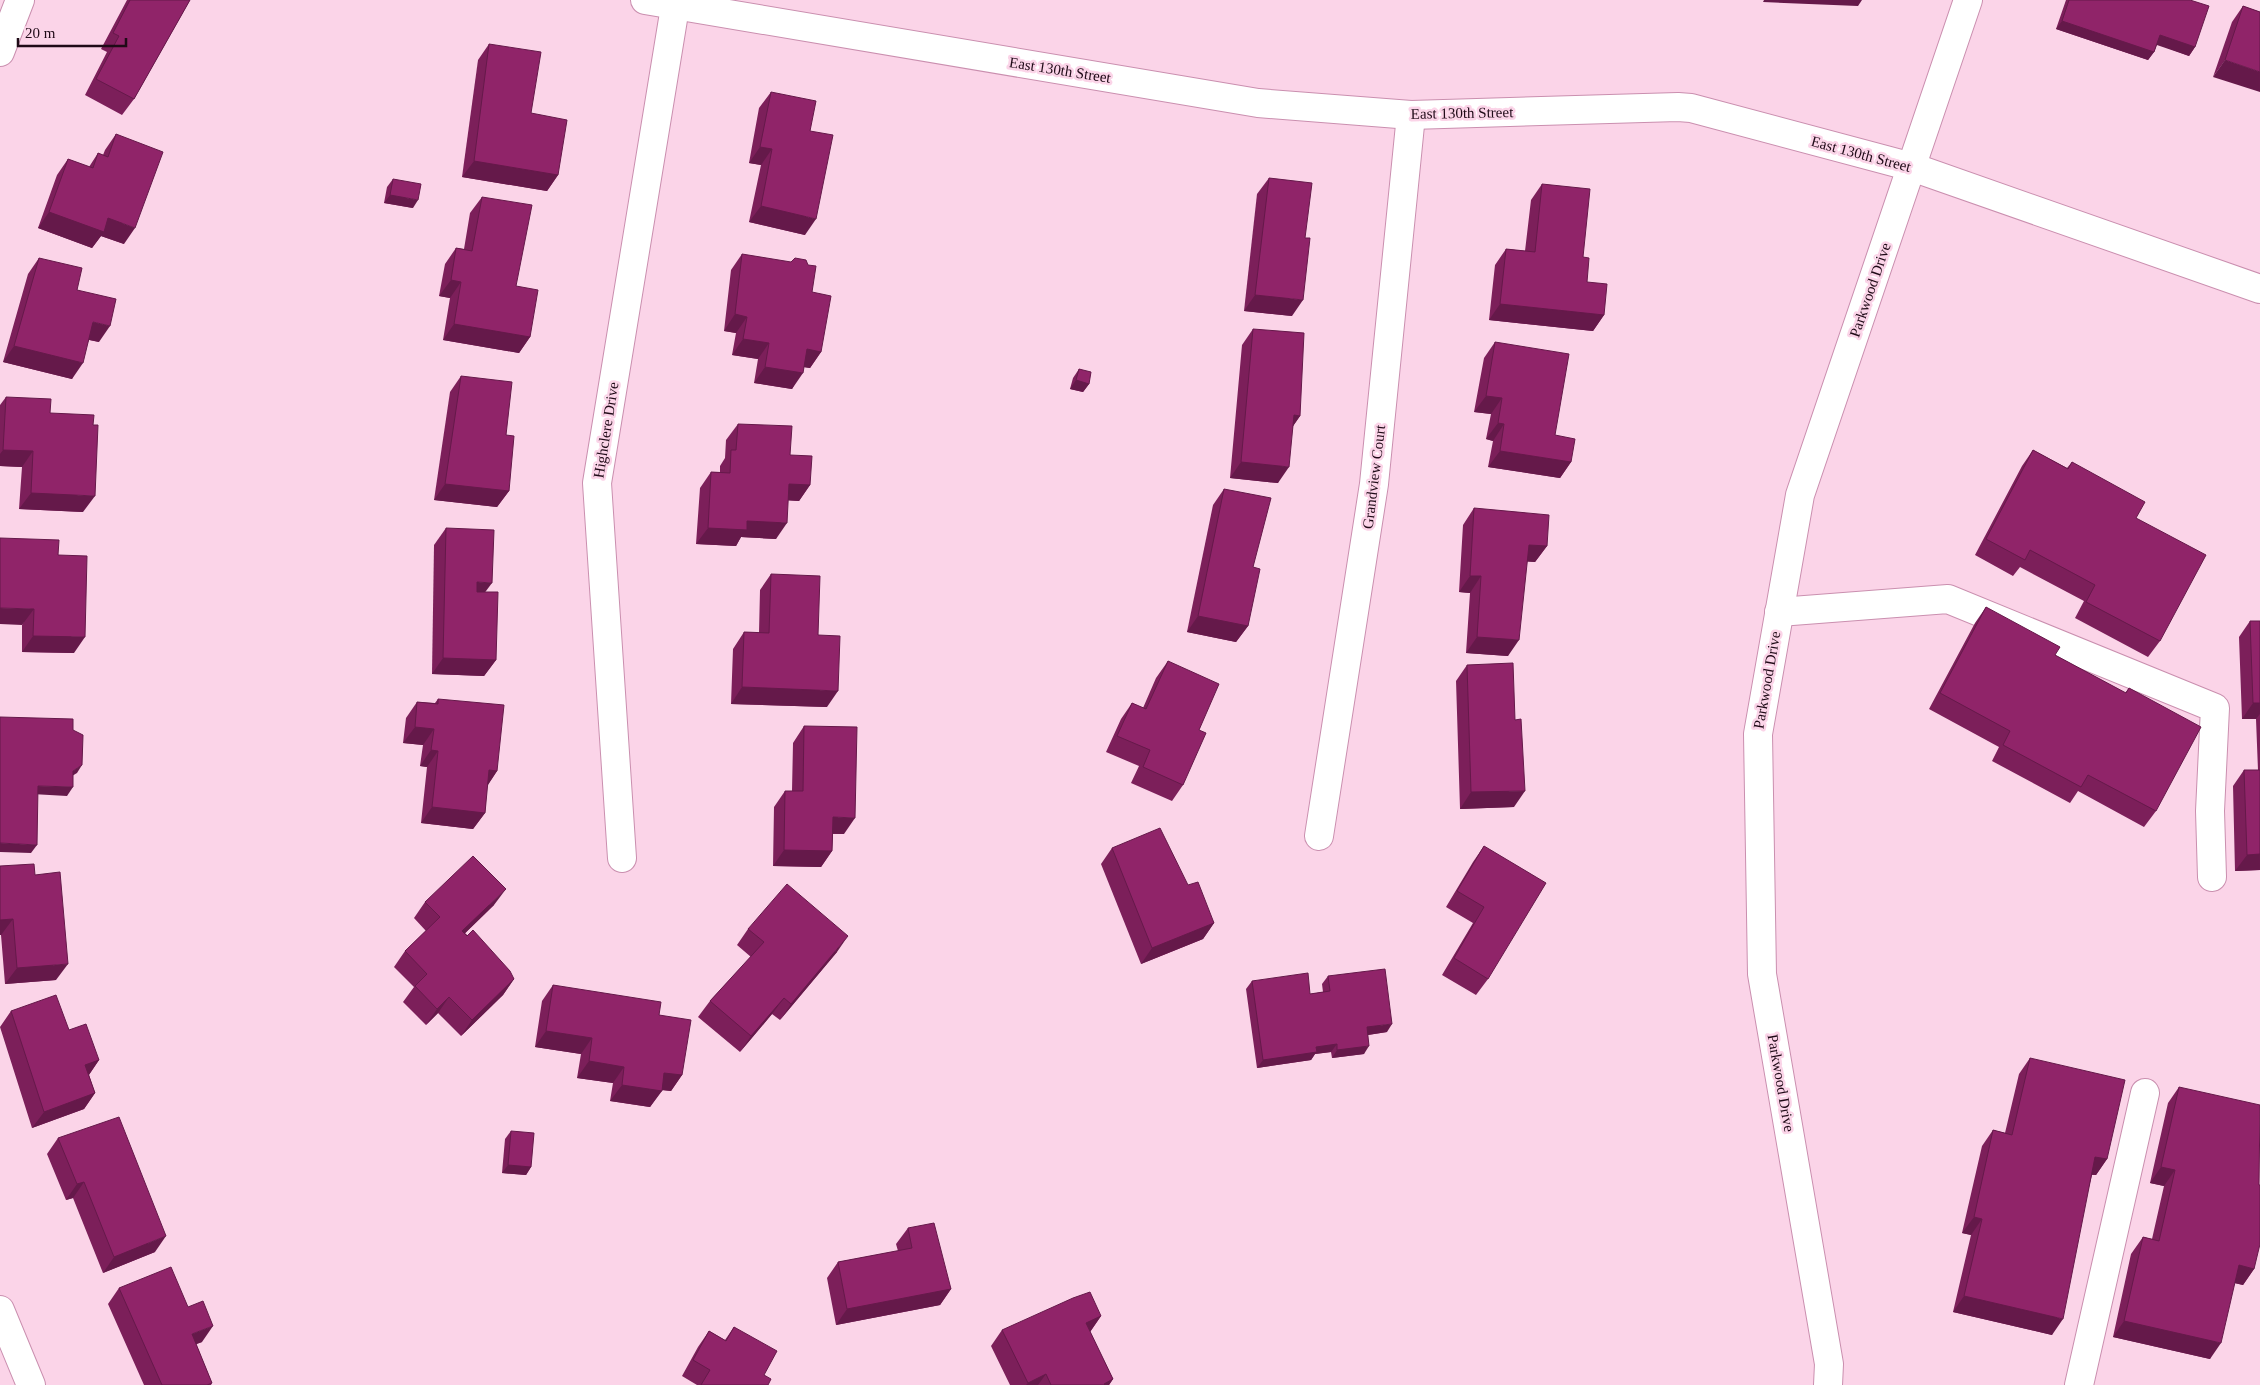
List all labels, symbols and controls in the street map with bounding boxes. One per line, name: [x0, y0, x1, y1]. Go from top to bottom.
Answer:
scale bar: [18, 15, 125, 47]
text: 20 m: [25, 25, 56, 41]
street label: East 130th Street: [1008, 54, 1113, 86]
street label: East 130th Street: [1411, 104, 1514, 122]
street label: East 130th Street: [1809, 133, 1913, 175]
street label: Parkwood Drive: [1846, 240, 1894, 339]
street label: Highclere Drive: [591, 380, 622, 479]
street label: Grandview Court: [1360, 423, 1388, 530]
street label: Parkwood Drive: [1751, 630, 1784, 730]
street label: Parkwood Drive: [1765, 1033, 1798, 1133]

